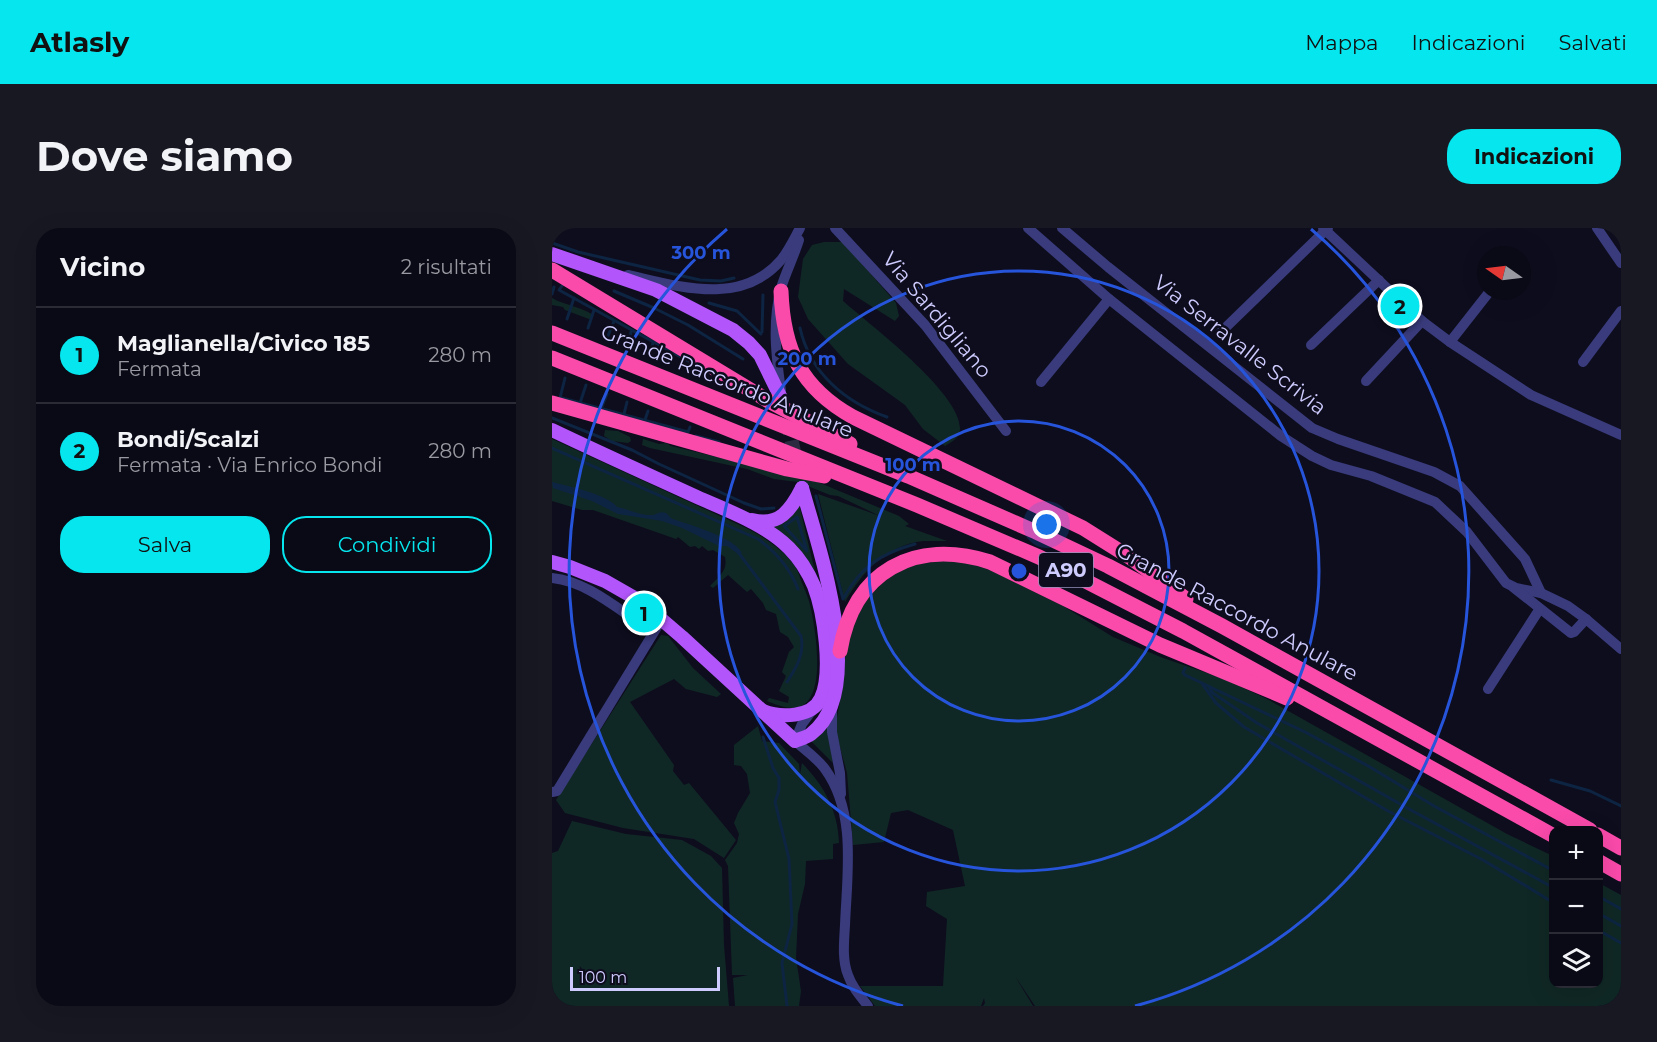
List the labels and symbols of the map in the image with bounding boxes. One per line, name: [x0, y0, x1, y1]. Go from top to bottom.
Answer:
text: 300 m: [670, 242, 731, 264]
north arrow: [1477, 246, 1531, 300]
street label: Via Sardigliano: [877, 247, 997, 383]
street label: Via Serravalle Scrivia: [1149, 269, 1332, 420]
pin: 2: [1380, 284, 1420, 328]
street label: Grande Raccordo Anulare: [597, 318, 857, 443]
text: 200 m: [777, 348, 837, 370]
text: 100 m: [885, 454, 941, 476]
your location: [1032, 510, 1061, 539]
street label: Grande Raccordo Anulare: [1112, 537, 1362, 686]
road number: A90: [1039, 553, 1093, 587]
centre of rings: [1009, 561, 1029, 581]
pin: 1: [624, 590, 664, 636]
scale bar: [570, 964, 720, 992]

